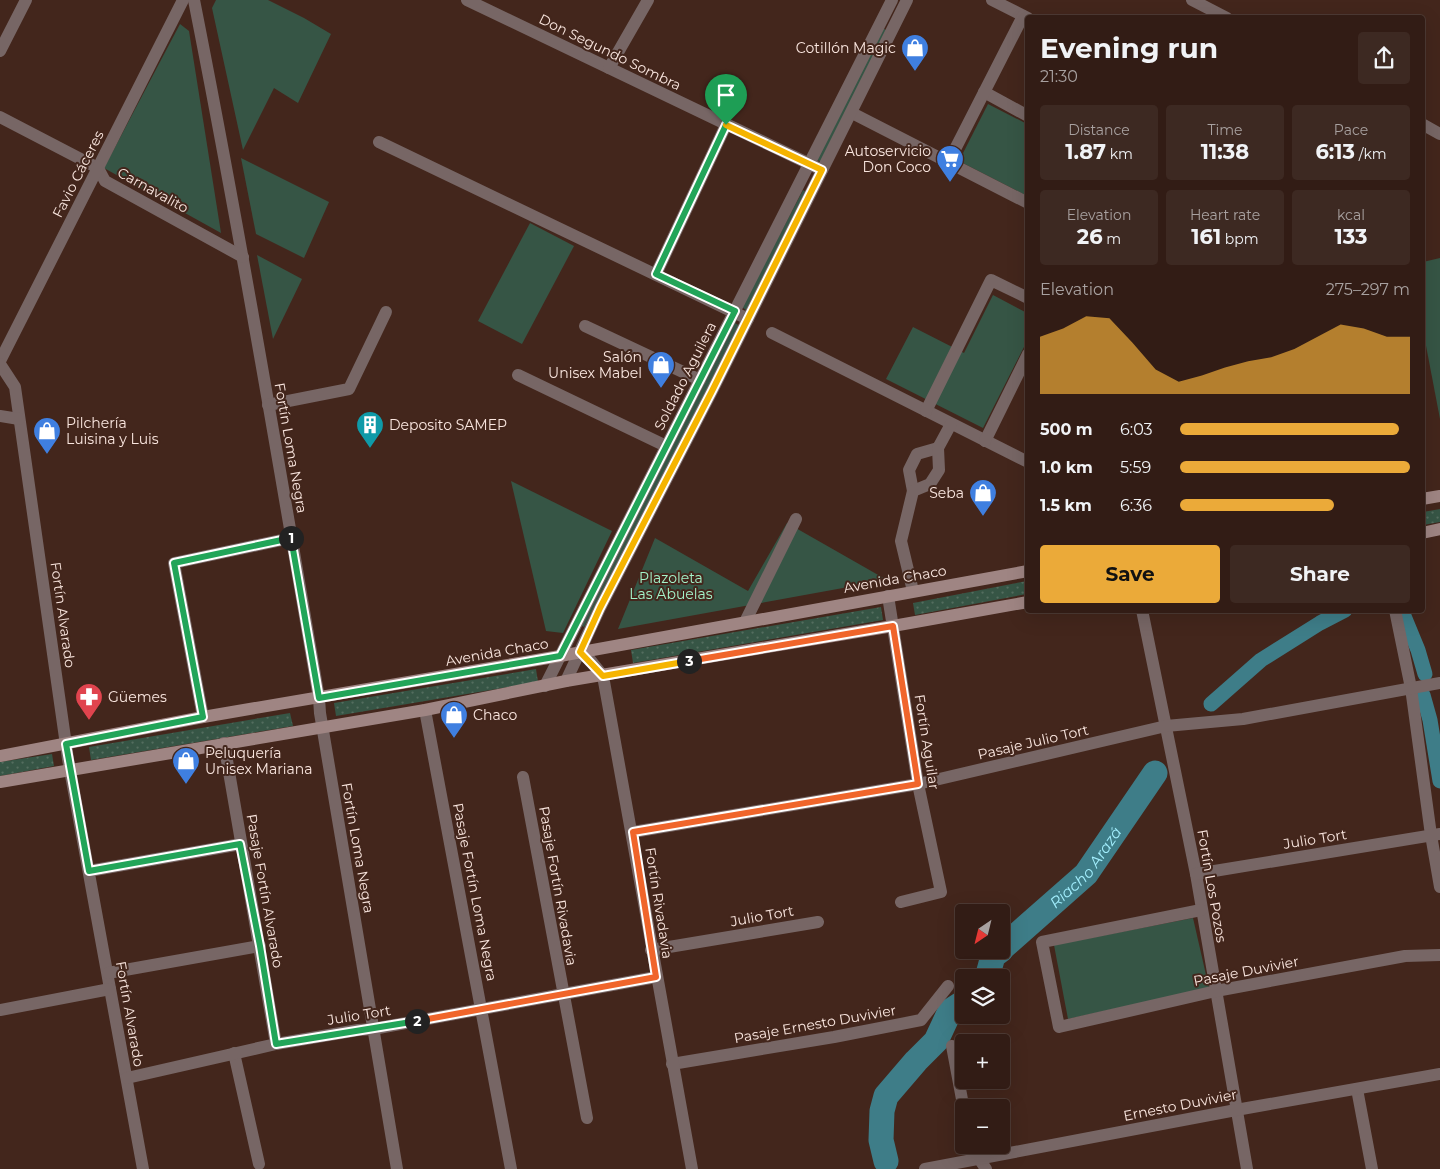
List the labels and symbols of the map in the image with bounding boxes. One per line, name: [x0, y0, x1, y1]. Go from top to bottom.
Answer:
street label: Don Segundo Sombra: [536, 10, 684, 94]
shop icon: Cotillón Magic: [900, 33, 930, 72]
place label: Cotillón Magic: [796, 39, 896, 57]
pin: [705, 74, 747, 125]
street label: Favio Cáceres: [48, 127, 108, 221]
place label: Autoservicio Don Coco: [845, 142, 931, 176]
supermarket icon: Autoservicio Don Coco: [935, 144, 965, 183]
street label: Carnavalito: [114, 163, 192, 217]
street label: Soldado Aguilera: [650, 319, 720, 433]
place label: Salón Unisex Mabel: [548, 348, 642, 382]
shop icon: Salón Unisex Mabel: [646, 350, 676, 389]
street label: Fortín Loma Negra: [271, 381, 311, 515]
building icon: Deposito SAMEP: [355, 410, 385, 449]
place label: Pilchería Luisina y Luis: [66, 414, 159, 448]
shop icon: Pilchería Luisina y Luis: [32, 416, 62, 455]
place label: Deposito SAMEP: [389, 416, 507, 434]
shop icon: Seba: [968, 478, 998, 517]
place label: Seba: [929, 484, 964, 502]
pin: 1: [278, 526, 304, 550]
street label: Fortín Alvarado: [47, 561, 79, 669]
street label: Avenida Chaco: [842, 561, 948, 597]
park label: Plazoleta Las Abuelas: [629, 569, 713, 603]
street label: Avenida Chaco: [444, 634, 550, 670]
pin: 3: [676, 648, 702, 674]
pharmacy icon: Güemes: [74, 682, 104, 721]
place label: Güemes: [108, 688, 167, 706]
street label: Fortín Aguilar: [911, 693, 943, 791]
shop icon: Chaco: [439, 700, 469, 739]
place label: Chaco: [473, 706, 517, 724]
street label: Pasaje Julio Tort: [976, 720, 1090, 763]
place label: Peluquería Unisex Mariana: [205, 744, 312, 778]
shop icon: Peluquería Unisex Mariana: [171, 746, 201, 785]
street label: Fortín Loma Negra: [338, 781, 378, 915]
street label: Pasaje Fortín Loma Negra: [449, 801, 501, 983]
street label: Pasaje Fortín Rivadavia: [535, 805, 581, 967]
street label: Pasaje Fortín Alvarado: [243, 813, 287, 970]
water label: Riacho Arazá: [1045, 823, 1125, 912]
street label: Julio Tort: [1281, 825, 1348, 853]
street label: Fortín Los Pozos: [1193, 828, 1231, 944]
street label: Fortín Rivadavia: [641, 846, 677, 960]
street label: Julio Tort: [728, 902, 795, 931]
north arrow: [955, 904, 1010, 959]
street label: Pasaje Duvivier: [1192, 952, 1301, 990]
street label: Fortín Alvarado: [112, 960, 148, 1068]
street label: Julio Tort: [325, 1001, 392, 1029]
street label: Pasaje Ernesto Duvivier: [732, 1001, 898, 1047]
pin: 2: [404, 1008, 430, 1034]
street label: Ernesto Duvivier: [1122, 1085, 1239, 1125]

